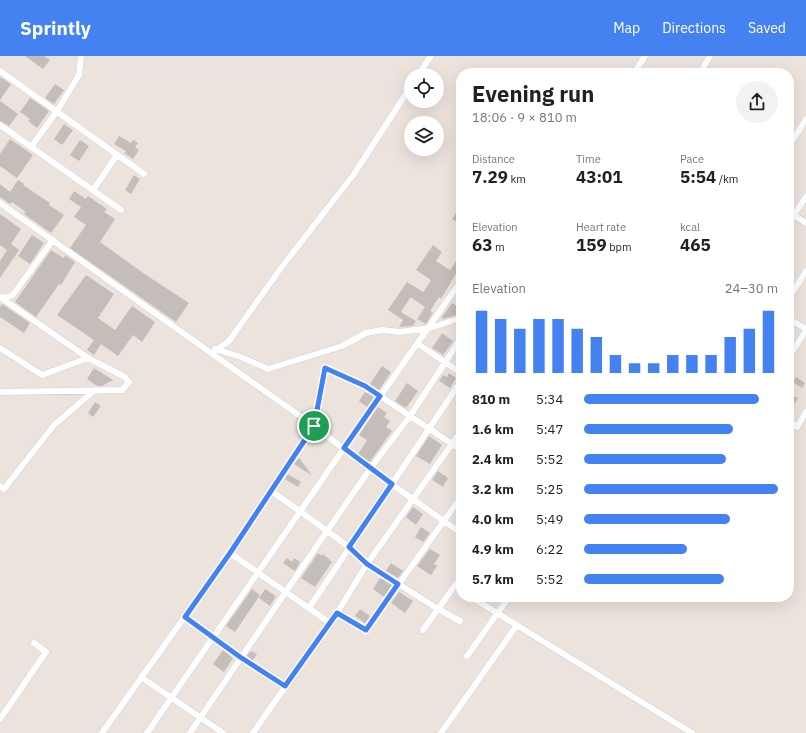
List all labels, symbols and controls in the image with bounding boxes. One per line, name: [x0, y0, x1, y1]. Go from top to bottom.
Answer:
text: Sprintly: [20, 16, 91, 40]
text: Map: [613, 19, 640, 37]
text: Directions: [662, 19, 726, 37]
text: Saved: [748, 19, 786, 37]
map controls: [404, 68, 444, 156]
button: locate: [404, 68, 444, 108]
text: Evening run: [472, 79, 594, 108]
button: share: [736, 81, 778, 123]
text: 18:06 · 9 × 810 m: [472, 109, 577, 126]
button: layers: [404, 116, 444, 156]
text: Distance: [472, 152, 515, 166]
text: Time: [576, 152, 601, 166]
text: Pace: [680, 152, 704, 166]
text: 7.29: [472, 166, 508, 188]
text: 43:01: [576, 166, 622, 188]
text: 5:54: [680, 166, 716, 188]
text: km: [508, 172, 526, 186]
text: /km: [716, 172, 738, 186]
text: Elevation: [472, 220, 518, 234]
text: Heart rate: [576, 220, 626, 234]
text: kcal: [680, 220, 700, 234]
text: 63: [472, 234, 492, 256]
text: 159: [576, 234, 607, 256]
text: 465: [680, 234, 711, 256]
text: m: [492, 240, 505, 254]
text: bpm: [607, 240, 632, 254]
text: Elevation: [472, 280, 526, 297]
text: 24–30 m: [725, 280, 778, 297]
text: 810 m: [472, 391, 510, 408]
text: 5:34: [536, 391, 563, 408]
pin: [297, 409, 331, 443]
icon: arrive: [303, 415, 325, 437]
text: 1.6 km: [472, 421, 514, 438]
text: 5:47: [536, 421, 563, 438]
text: 2.4 km: [472, 451, 514, 468]
text: 5:52: [536, 451, 563, 468]
text: 3.2 km: [472, 481, 514, 498]
text: 5:25: [536, 481, 563, 498]
text: 4.0 km: [472, 511, 514, 528]
text: 5:49: [536, 511, 563, 528]
text: 4.9 km: [472, 541, 514, 558]
text: 6:22: [536, 541, 563, 558]
text: 5.7 km: [472, 571, 514, 588]
text: 5:52: [536, 571, 563, 588]

